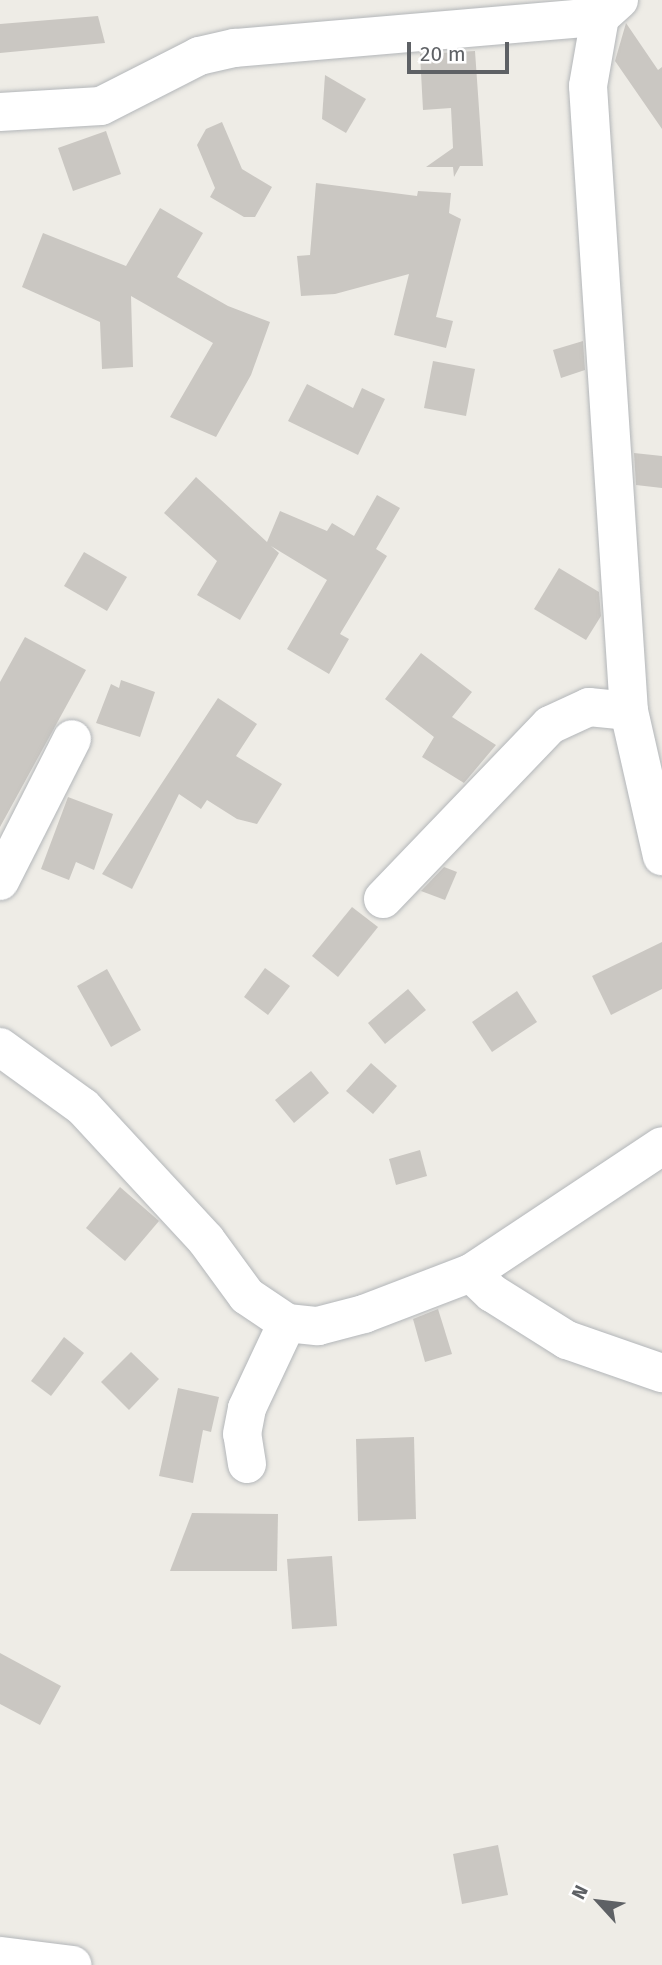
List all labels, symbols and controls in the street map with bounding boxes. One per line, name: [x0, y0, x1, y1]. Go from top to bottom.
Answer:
scale bar: [410, 28, 512, 72]
text: 20 m: [420, 41, 466, 67]
north arrow: [564, 1867, 634, 1937]
text: N: [567, 1881, 593, 1903]

